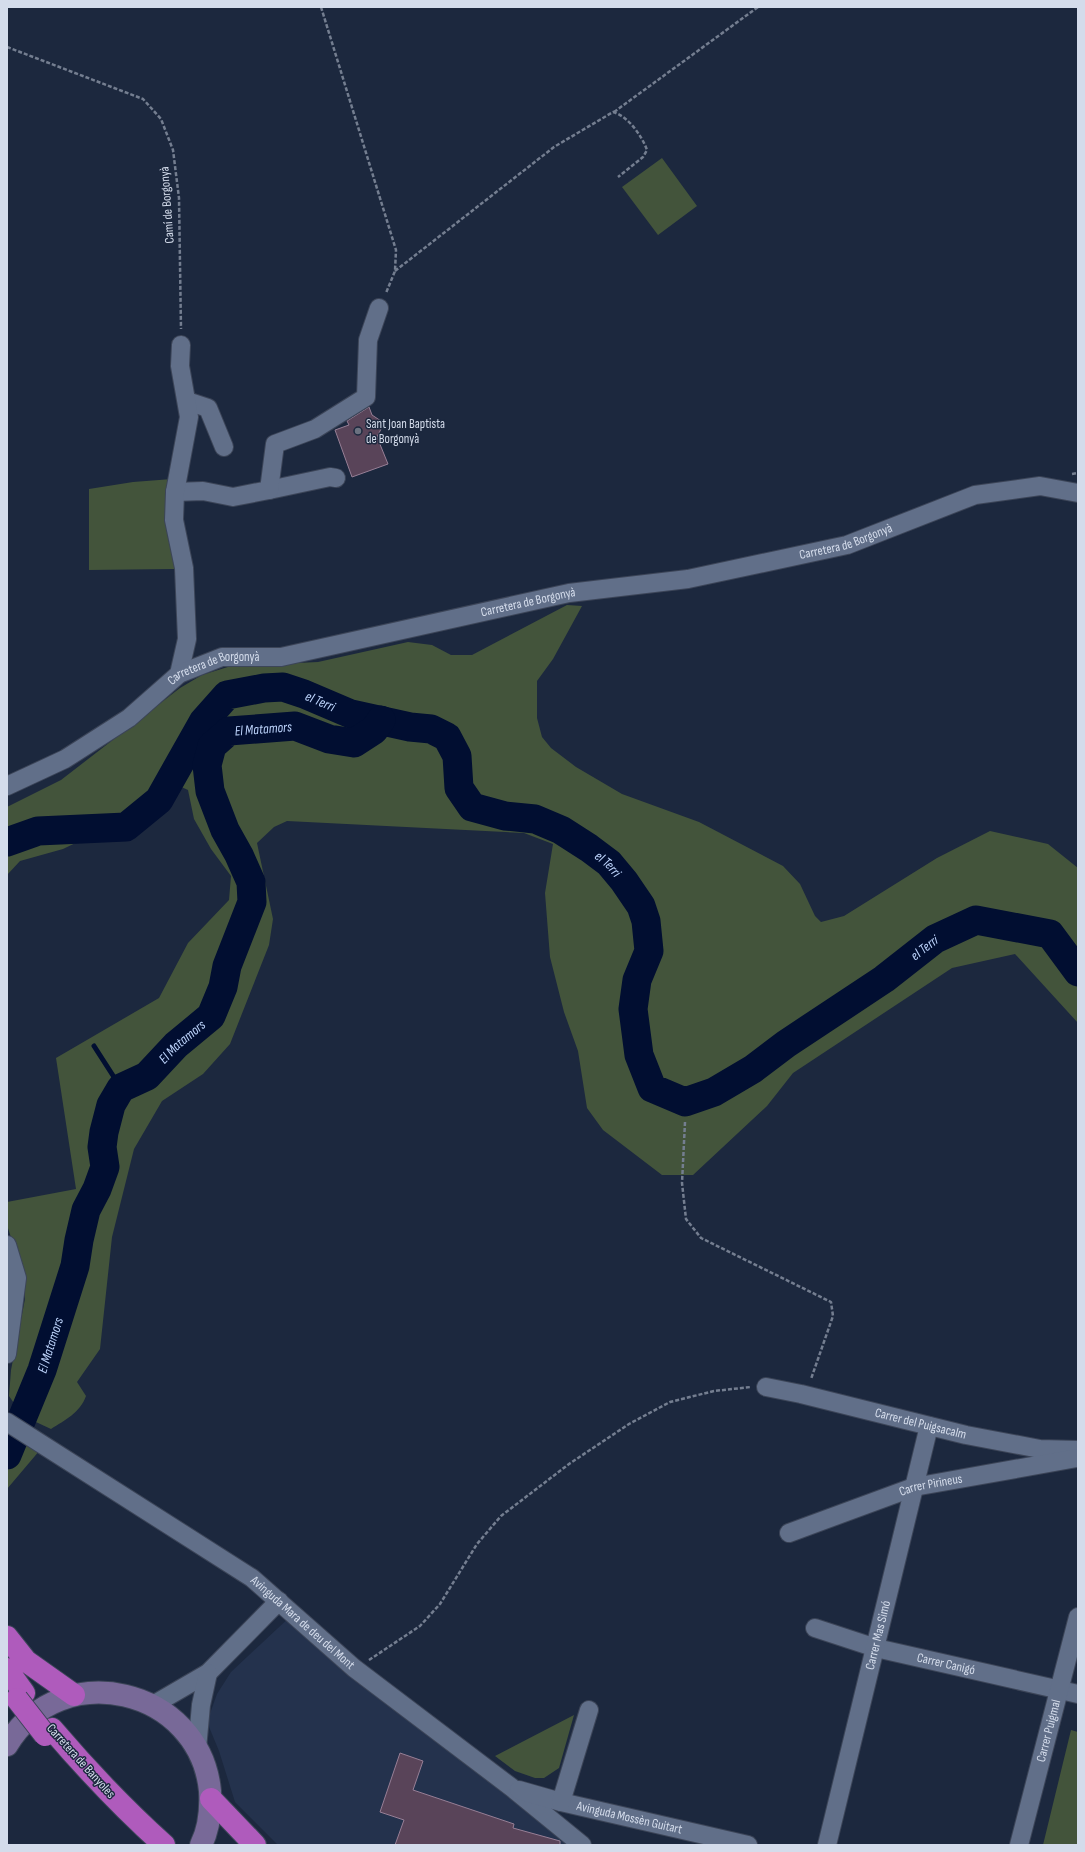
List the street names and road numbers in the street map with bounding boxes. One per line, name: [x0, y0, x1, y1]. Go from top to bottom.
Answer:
street label: Camí de Borgonyà: [156, 166, 178, 244]
street label: Carretera de Borgonyà: [798, 520, 895, 563]
street label: Carretera de Borgonyà: [479, 584, 576, 620]
street label: Carretera de Borgonyà: [164, 648, 259, 689]
street label: Carrer del Puigsacalm: [873, 1405, 968, 1443]
street label: Carrer Pirineus: [897, 1470, 964, 1500]
street label: Avinguda Mara de deu del Mont: [246, 1572, 358, 1673]
street label: Carrer Mas Simó: [862, 1599, 894, 1671]
street label: Carrer Canigó: [915, 1650, 977, 1678]
street label: Carrer Puigmal: [1033, 1698, 1064, 1764]
street label: Carretera de Banyoles: [43, 1720, 119, 1802]
street label: Avinguda Mossèn Guitart: [574, 1798, 684, 1838]

